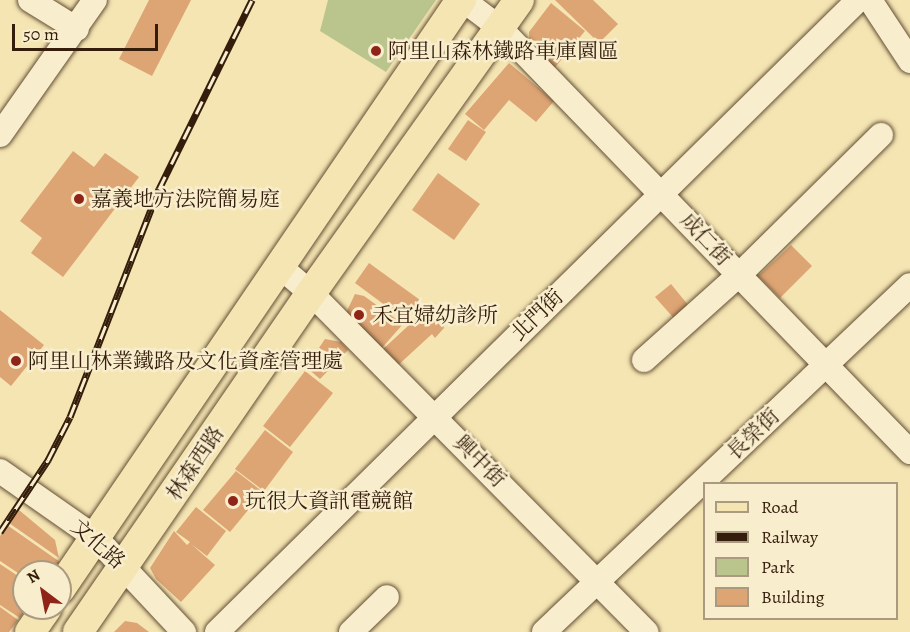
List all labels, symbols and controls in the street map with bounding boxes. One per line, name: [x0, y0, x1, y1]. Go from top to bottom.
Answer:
scale bar: [15, 12, 160, 50]
text: 50 m: [23, 22, 59, 46]
place label: 阿里山森林鐵路車庫園區: [388, 38, 619, 64]
marker: 阿里山森林鐵路車庫園區: [369, 44, 383, 58]
place label: 嘉義地方法院簡易庭: [91, 186, 280, 212]
marker: 嘉義地方法院簡易庭: [72, 192, 86, 206]
street label: 成仁街: [675, 207, 737, 271]
street label: 北門街: [506, 284, 568, 346]
place label: 禾宜婦幼診所: [372, 302, 498, 328]
marker: 禾宜婦幼診所: [350, 306, 368, 324]
place label: 阿里山林業鐵路及文化資產管理處: [28, 348, 343, 374]
marker: 阿里山林業鐵路及文化資產管理處: [9, 354, 23, 368]
street label: 長榮街: [722, 403, 784, 465]
street label: 林森西路: [161, 421, 229, 505]
street label: 興中街: [449, 430, 511, 492]
legend: [703, 482, 898, 620]
place label: 玩很大資訊電競館: [245, 488, 413, 514]
marker: 玩很大資訊電競館: [226, 494, 240, 508]
text: Road: [761, 495, 798, 519]
street label: 文化路: [66, 514, 130, 574]
text: Railway: [761, 525, 818, 549]
text: Park: [761, 555, 795, 579]
north arrow: [12, 560, 72, 620]
text: N: [23, 564, 44, 589]
text: Building: [761, 585, 825, 609]

